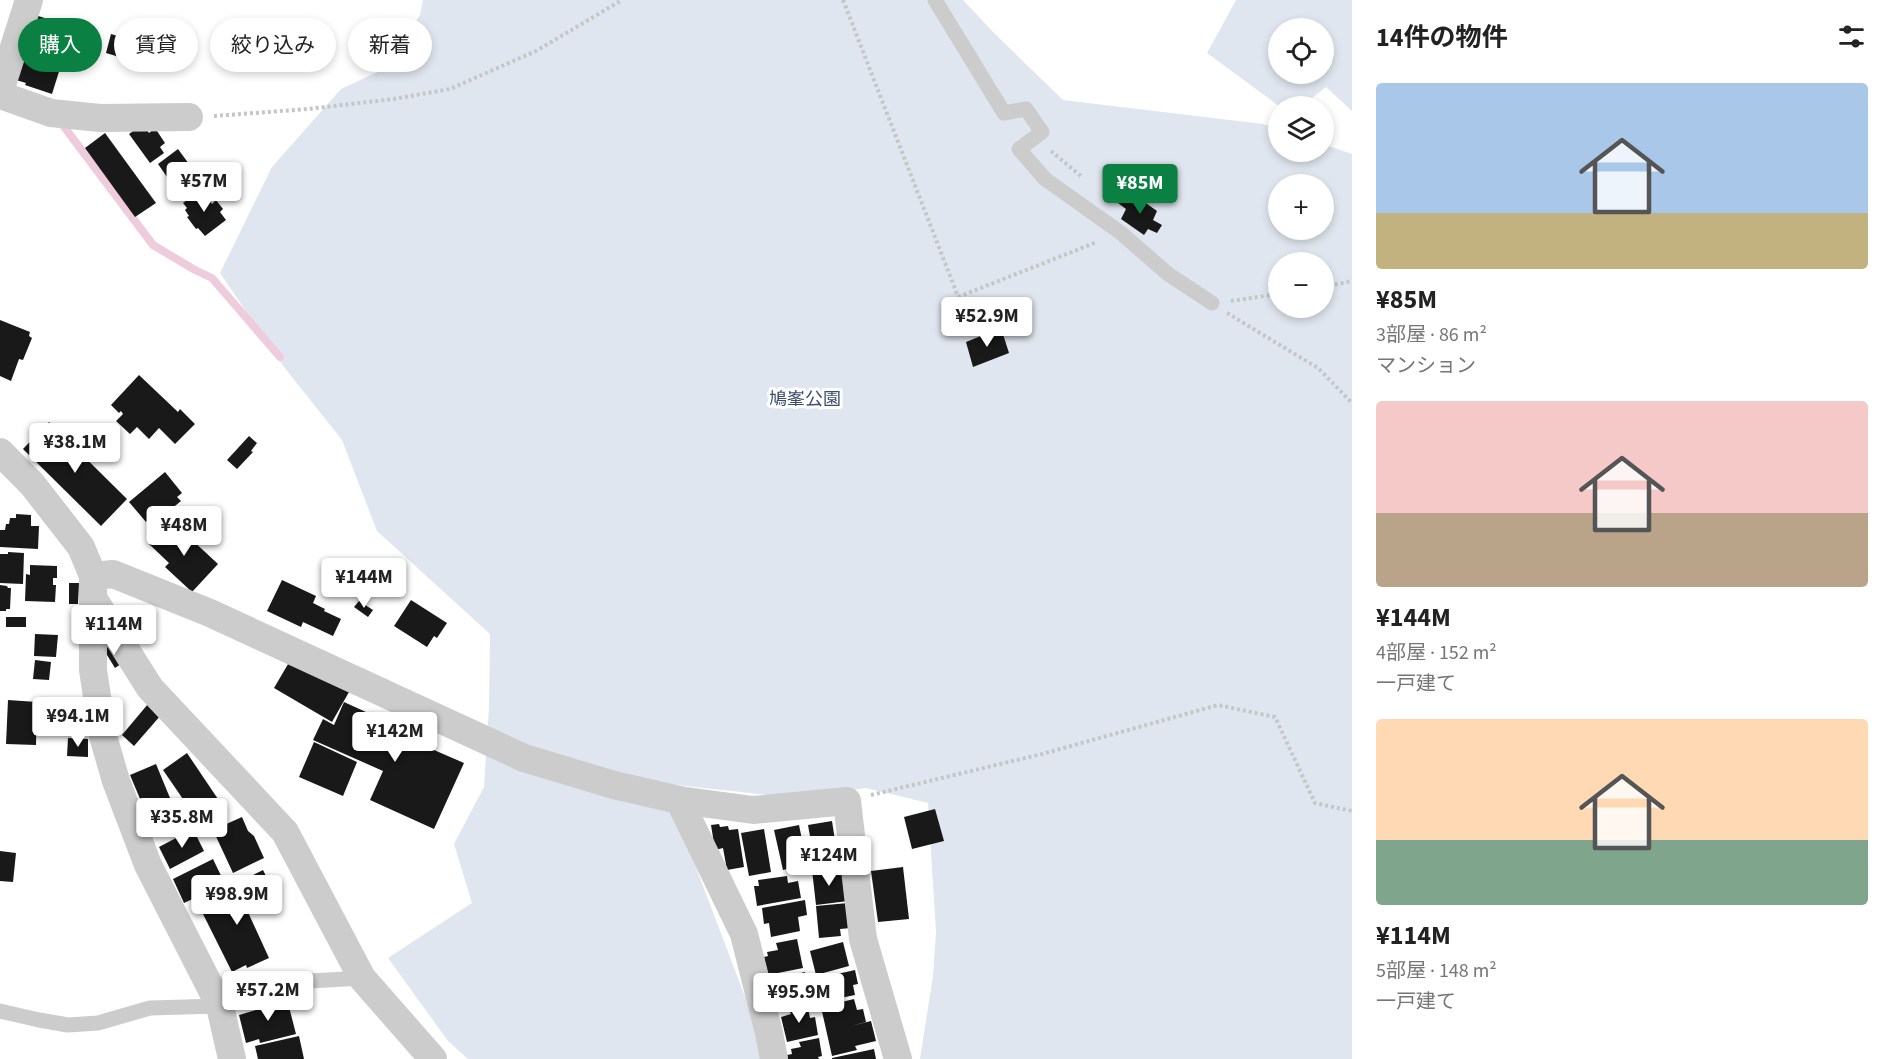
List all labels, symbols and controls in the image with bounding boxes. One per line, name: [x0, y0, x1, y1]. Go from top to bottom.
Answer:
chip: 購入: [18, 18, 102, 72]
chip: 賃貸: [114, 18, 198, 72]
chip: 絞り込み: [210, 18, 336, 72]
chip: 新着: [348, 18, 432, 72]
map controls: [1268, 18, 1334, 318]
button: locate: [1268, 18, 1334, 84]
text: 14件の物件: [1376, 19, 1507, 56]
icon: filters: [1835, 20, 1868, 53]
button: layers: [1268, 96, 1334, 162]
icon: home: [1568, 122, 1676, 230]
pin: ¥57M: [168, 162, 240, 213]
pin: ¥85M: [1104, 164, 1176, 215]
text: ¥57M: [181, 167, 227, 195]
text: ¥85M: [1117, 169, 1163, 197]
button: +: [1268, 174, 1334, 240]
button: −: [1268, 252, 1334, 318]
text: ¥85M: [1376, 281, 1437, 318]
pin: ¥52.9M: [938, 297, 1036, 348]
text: ¥52.9M: [955, 302, 1019, 330]
text: 3部屋 · 86 m²: [1376, 321, 1487, 349]
text: マンション: [1376, 352, 1476, 380]
park label: 鳩峯公園: [769, 387, 841, 412]
pin: ¥38.1M: [26, 423, 124, 474]
text: ¥38.1M: [43, 428, 107, 456]
icon: home: [1568, 440, 1676, 548]
pin: ¥48M: [148, 506, 220, 557]
text: ¥48M: [161, 511, 207, 539]
pin: ¥144M: [322, 558, 406, 609]
text: ¥144M: [335, 563, 393, 591]
text: ¥144M: [1376, 599, 1451, 636]
pin: ¥114M: [72, 605, 156, 656]
text: ¥114M: [85, 610, 143, 638]
text: 4部屋 · 152 m²: [1376, 639, 1497, 667]
text: 一戸建て: [1376, 670, 1456, 698]
pin: ¥94.1M: [29, 697, 127, 748]
text: ¥94.1M: [46, 702, 110, 730]
pin: ¥142M: [353, 712, 437, 763]
text: ¥142M: [366, 717, 424, 745]
icon: home: [1568, 758, 1676, 866]
pin: ¥35.8M: [133, 798, 231, 849]
text: ¥35.8M: [150, 803, 214, 831]
pin: ¥124M: [787, 836, 871, 887]
text: ¥124M: [800, 841, 858, 869]
pin: ¥98.9M: [188, 875, 286, 926]
text: ¥98.9M: [205, 880, 269, 908]
text: ¥114M: [1376, 917, 1451, 954]
text: 5部屋 · 148 m²: [1376, 957, 1497, 985]
pin: ¥57.2M: [219, 971, 317, 1022]
pin: ¥95.9M: [750, 973, 848, 1024]
text: ¥57.2M: [236, 976, 300, 1004]
text: ¥95.9M: [767, 978, 831, 1006]
text: 一戸建て: [1376, 988, 1456, 1016]

